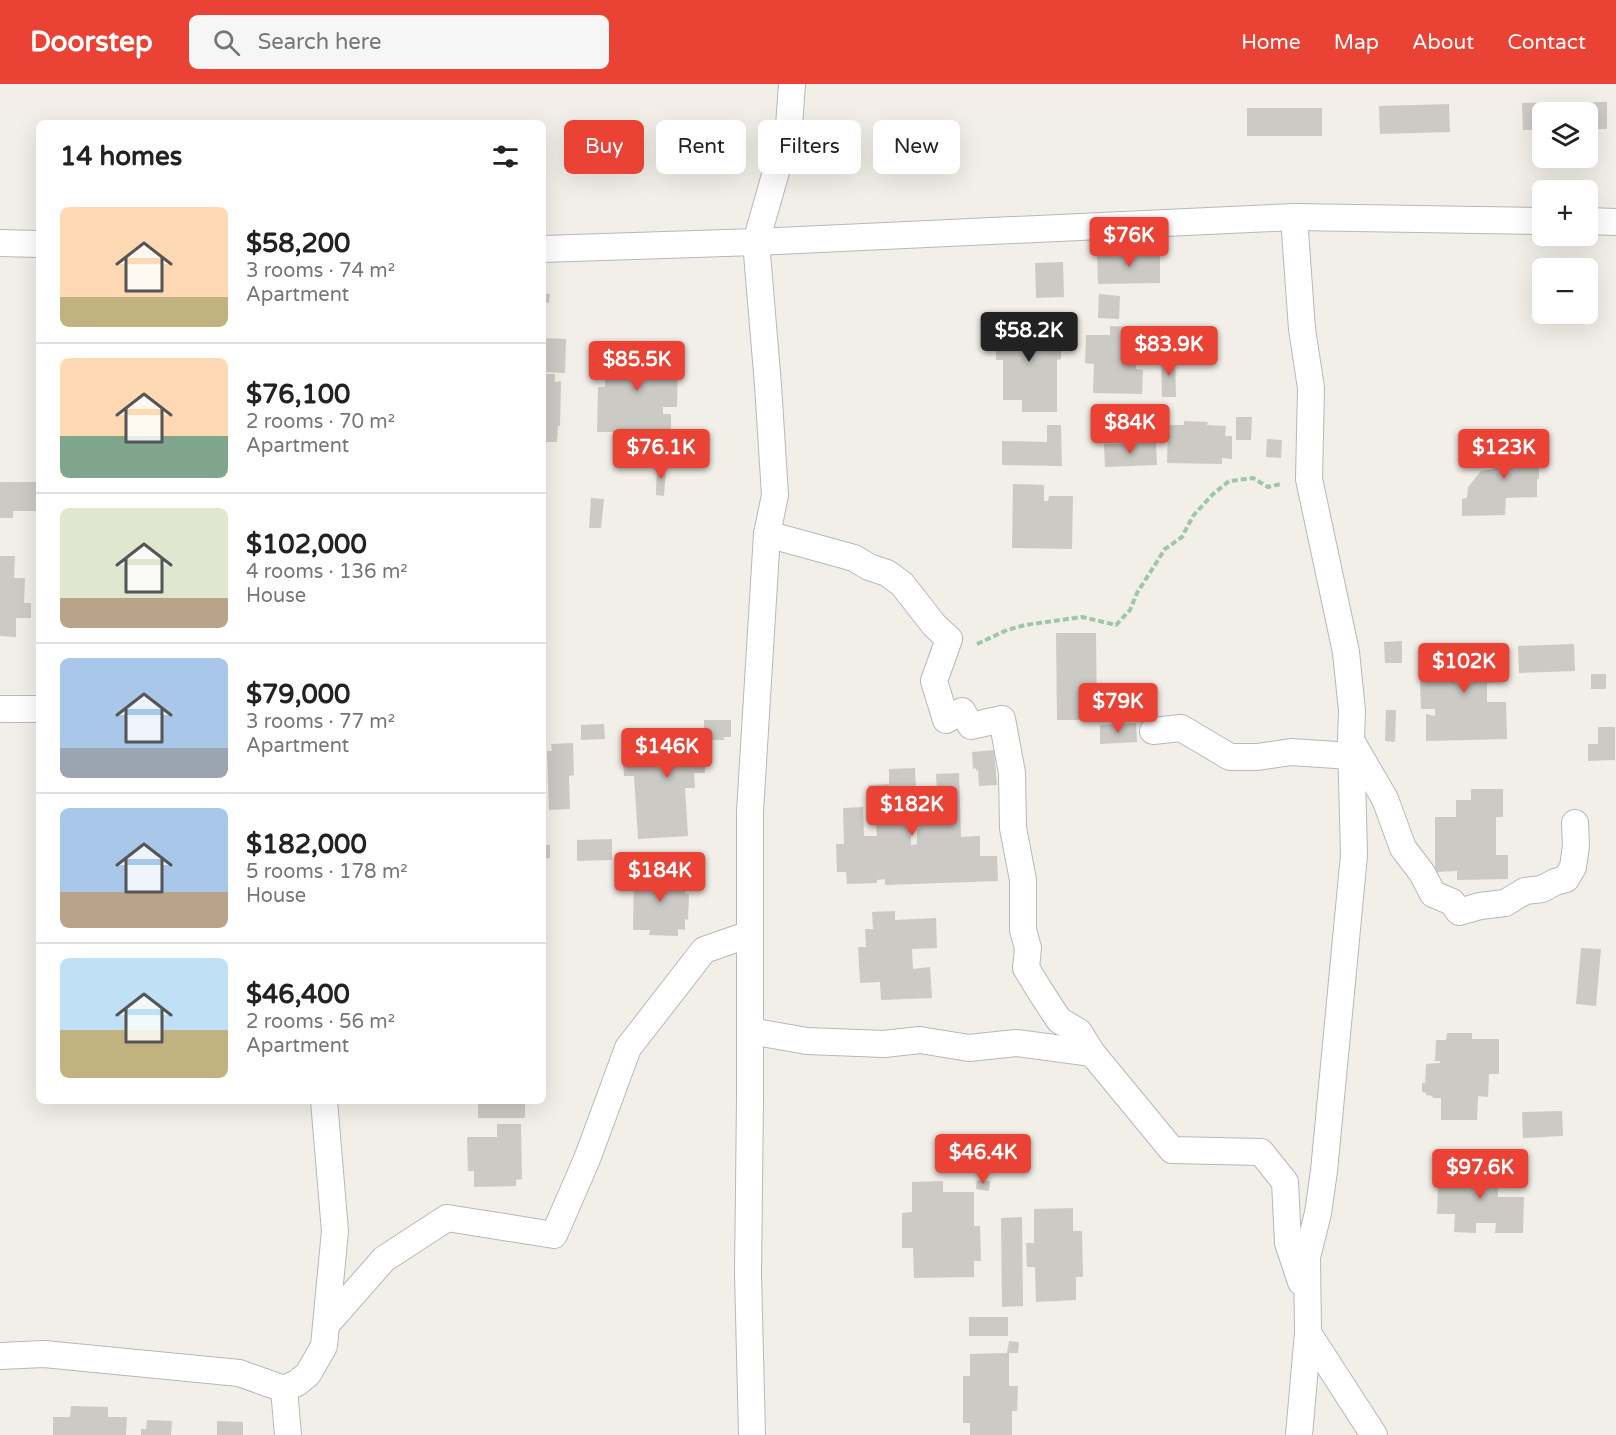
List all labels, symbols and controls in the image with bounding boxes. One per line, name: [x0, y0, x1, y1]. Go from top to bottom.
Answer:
search box: [189, 15, 609, 69]
text: Doorstep: [30, 25, 153, 59]
icon: search: [210, 26, 243, 59]
text: Search here: [258, 29, 381, 55]
text: Home: [1241, 30, 1301, 55]
text: Map: [1334, 30, 1379, 55]
text: About: [1412, 30, 1474, 55]
text: Contact: [1507, 30, 1586, 55]
map controls: [1532, 102, 1598, 324]
button: layers: [1532, 102, 1598, 168]
chip: Buy: [564, 120, 644, 174]
chip: Rent: [656, 120, 746, 174]
chip: Filters: [758, 120, 861, 174]
chip: New: [873, 120, 960, 174]
icon: filters: [489, 140, 522, 173]
text: 14 homes: [60, 141, 182, 172]
button: +: [1532, 180, 1598, 246]
pin: $76K: [1093, 217, 1165, 268]
text: $76K: [1104, 224, 1154, 248]
text: $58,200: [246, 228, 350, 259]
icon: home: [108, 231, 180, 303]
button: −: [1532, 258, 1598, 324]
text: 3 rooms · 74 m²: [246, 259, 395, 283]
text: Apartment: [246, 283, 349, 307]
pin: $58.2K: [980, 312, 1078, 363]
text: $58.2K: [995, 319, 1063, 343]
pin: $83.9K: [1120, 326, 1218, 377]
text: $83.9K: [1135, 333, 1203, 357]
pin: $85.5K: [588, 341, 686, 392]
text: $85.5K: [603, 348, 671, 372]
text: $76,100: [246, 379, 350, 410]
icon: home: [108, 382, 180, 454]
pin: $84K: [1094, 404, 1166, 455]
text: 2 rooms · 70 m²: [246, 410, 395, 434]
text: $84K: [1105, 411, 1155, 435]
pin: $76.1K: [612, 429, 710, 480]
pin: $123K: [1462, 429, 1546, 480]
text: Apartment: [246, 434, 349, 458]
text: $76.1K: [627, 436, 695, 460]
text: $123K: [1472, 436, 1536, 460]
text: $102,000: [246, 529, 367, 560]
icon: home: [108, 532, 180, 604]
text: 4 rooms · 136 m²: [246, 560, 408, 584]
text: House: [246, 584, 306, 608]
pin: $102K: [1422, 643, 1506, 694]
text: $102K: [1432, 650, 1496, 674]
text: $79,000: [246, 679, 350, 710]
icon: home: [108, 682, 180, 754]
pin: $79K: [1082, 683, 1154, 734]
text: $79K: [1093, 690, 1143, 714]
text: 3 rooms · 77 m²: [246, 710, 395, 734]
pin: $146K: [625, 728, 709, 779]
text: Apartment: [246, 734, 349, 758]
text: $146K: [635, 735, 699, 759]
pin: $182K: [870, 786, 954, 837]
text: $182K: [880, 793, 944, 817]
text: $182,000: [246, 829, 367, 860]
icon: home: [108, 832, 180, 904]
pin: $184K: [618, 852, 702, 903]
text: $184K: [628, 859, 692, 883]
text: 5 rooms · 178 m²: [246, 860, 408, 884]
text: House: [246, 884, 306, 908]
text: $46,400: [246, 979, 350, 1010]
icon: home: [108, 982, 180, 1054]
text: 2 rooms · 56 m²: [246, 1010, 395, 1034]
text: Apartment: [246, 1034, 349, 1058]
pin: $46.4K: [934, 1134, 1032, 1185]
text: $46.4K: [949, 1141, 1017, 1165]
pin: $97.6K: [1431, 1149, 1529, 1200]
text: $97.6K: [1446, 1156, 1514, 1180]

